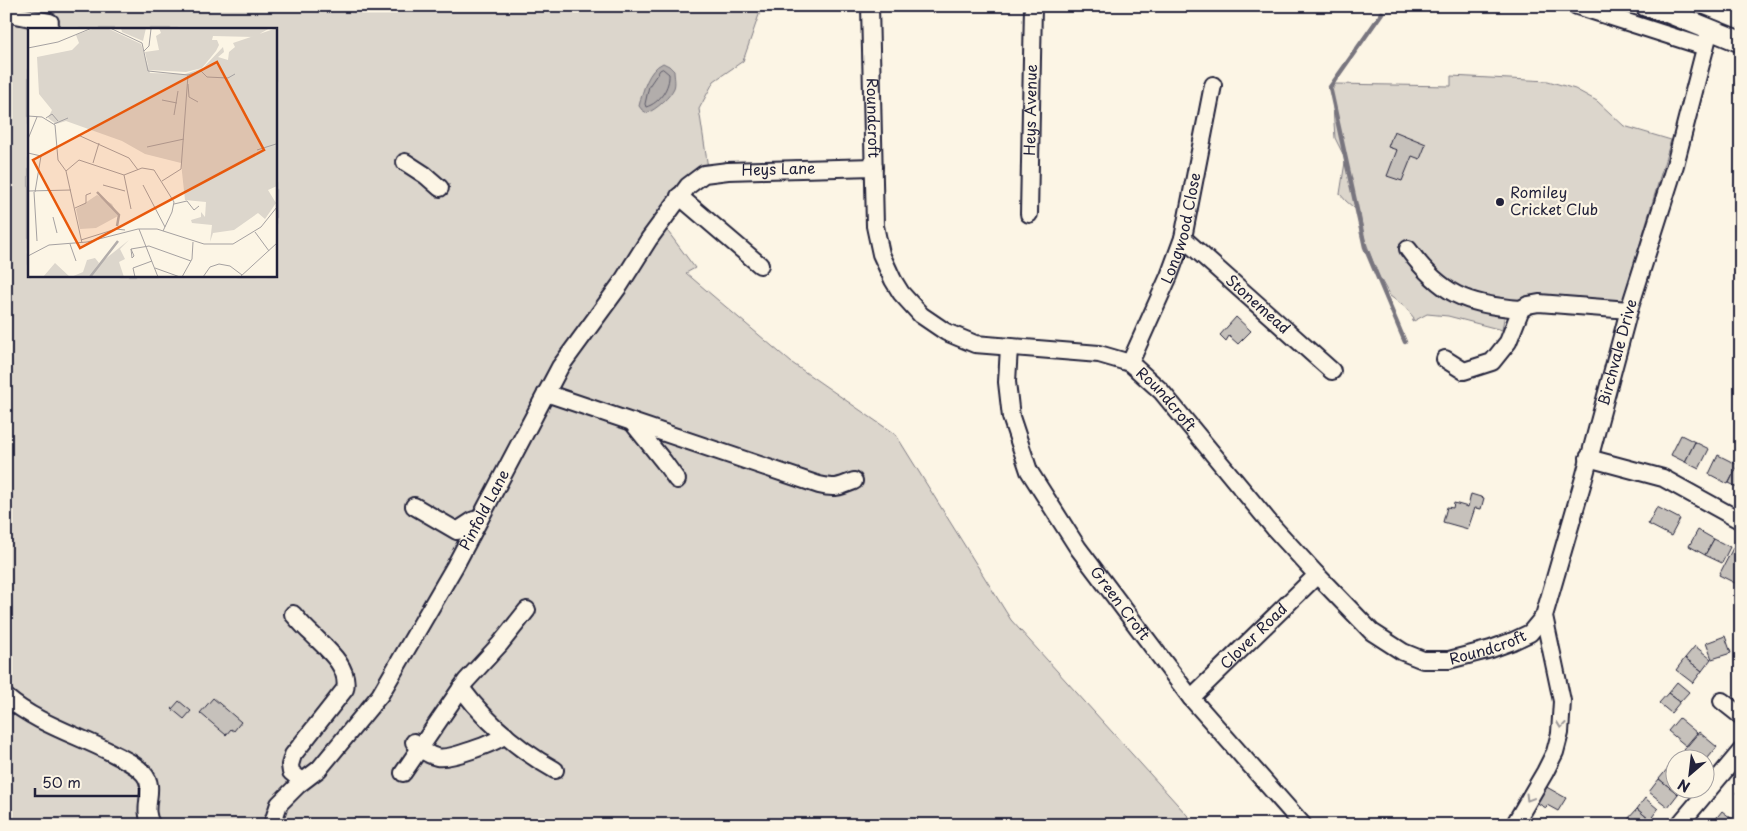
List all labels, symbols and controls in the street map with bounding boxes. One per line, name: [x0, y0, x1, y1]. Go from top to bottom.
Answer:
inset map: [28, 28, 276, 276]
street label: Heys Avenue: [1017, 64, 1042, 156]
street label: Roundcroft: [862, 78, 886, 158]
street label: Heys Lane: [741, 156, 816, 181]
street label: Longwood Close: [1154, 170, 1206, 287]
place label: Romiley Cricket Club: [1510, 180, 1598, 220]
marker: Romiley Cricket Club: [1494, 196, 1506, 208]
street label: Stonemead: [1221, 268, 1296, 339]
street label: Birchvale Drive: [1591, 296, 1642, 408]
street label: Roundcroft: [1132, 361, 1203, 436]
street label: Pinfold Lane: [452, 465, 514, 554]
street label: Green Croft: [1086, 561, 1157, 644]
street label: Clover Road: [1214, 597, 1292, 674]
street label: Roundcroft: [1446, 623, 1530, 670]
one-way arrow: [1556, 722, 1567, 730]
north arrow: [1664, 748, 1714, 798]
scale bar: [35, 766, 139, 798]
text: 50 m: [42, 770, 81, 793]
text: N: [1674, 774, 1693, 798]
one-way arrow: [1526, 793, 1536, 802]

